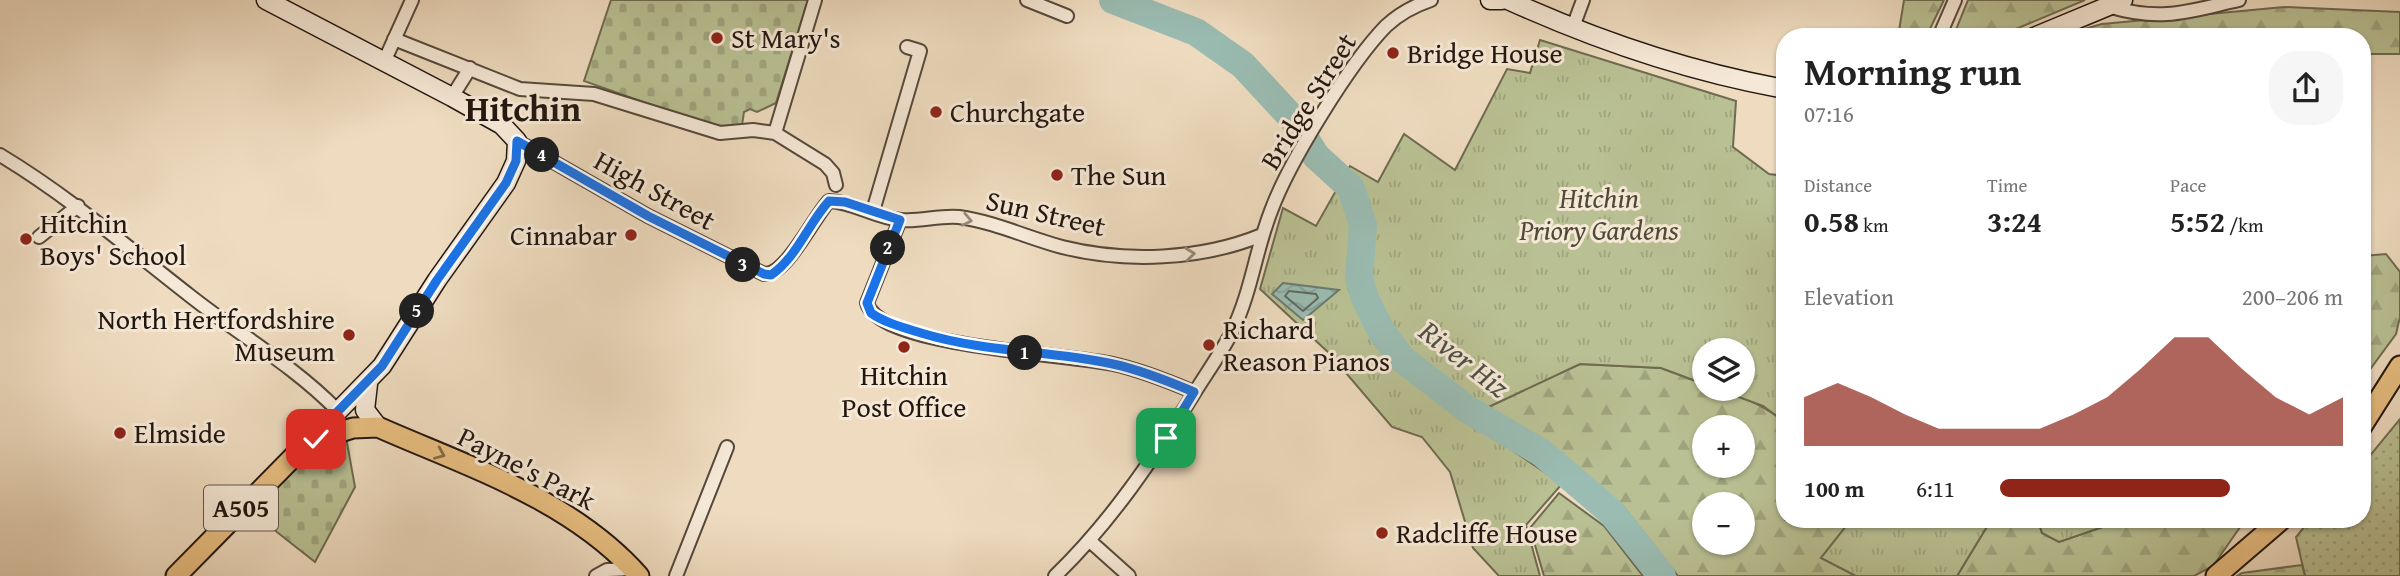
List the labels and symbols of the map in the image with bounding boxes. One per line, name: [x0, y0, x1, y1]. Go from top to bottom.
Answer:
place label: St Mary's: [731, 17, 841, 58]
street label: Bridge Street: [1249, 24, 1366, 177]
marker: St Mary's: [709, 30, 725, 46]
place label: Bridge House: [1407, 32, 1563, 73]
marker: Bridge House: [1385, 45, 1401, 61]
district label: Hitchin: [465, 83, 581, 134]
place label: Churchgate: [950, 91, 1085, 132]
marker: Churchgate: [928, 104, 944, 120]
pin: 4: [524, 138, 560, 172]
street label: High Street: [587, 139, 723, 240]
place label: The Sun: [1071, 154, 1167, 195]
marker: The Sun: [1049, 167, 1065, 183]
park label: Hitchin Priory Gardens: [1519, 177, 1678, 250]
street label: Sun Street: [982, 179, 1110, 246]
place label: Hitchin Boys' School: [40, 202, 187, 275]
one-way arrow: [961, 211, 973, 226]
place label: Cinnabar: [510, 214, 617, 255]
marker: Cinnabar: [623, 227, 639, 243]
pin: 2: [870, 230, 906, 266]
marker: Hitchin Boys' School: [18, 231, 34, 247]
pin: 3: [726, 247, 760, 282]
one-way arrow: [1185, 247, 1196, 262]
pin: 5: [400, 294, 434, 328]
place label: North Hertfordshire Museum: [98, 298, 335, 371]
place label: Richard Reason Pianos: [1223, 308, 1390, 381]
water label: River Hiz: [1409, 308, 1520, 408]
marker: North Hertfordshire Museum: [341, 327, 357, 343]
pin: 1: [1007, 336, 1042, 370]
marker: Richard Reason Pianos: [1201, 337, 1217, 353]
marker: Hitchin Post Office: [896, 339, 912, 355]
place label: Hitchin Post Office: [842, 354, 966, 427]
pin: [1136, 408, 1196, 468]
pin: [286, 409, 346, 469]
place label: Elmside: [134, 412, 226, 453]
street label: Payne's Park: [451, 415, 604, 520]
marker: Elmside: [112, 425, 128, 441]
one-way arrow: [433, 446, 446, 460]
road number: A505: [204, 486, 278, 530]
place label: Radcliffe House: [1396, 512, 1578, 553]
marker: Radcliffe House: [1374, 525, 1390, 541]

